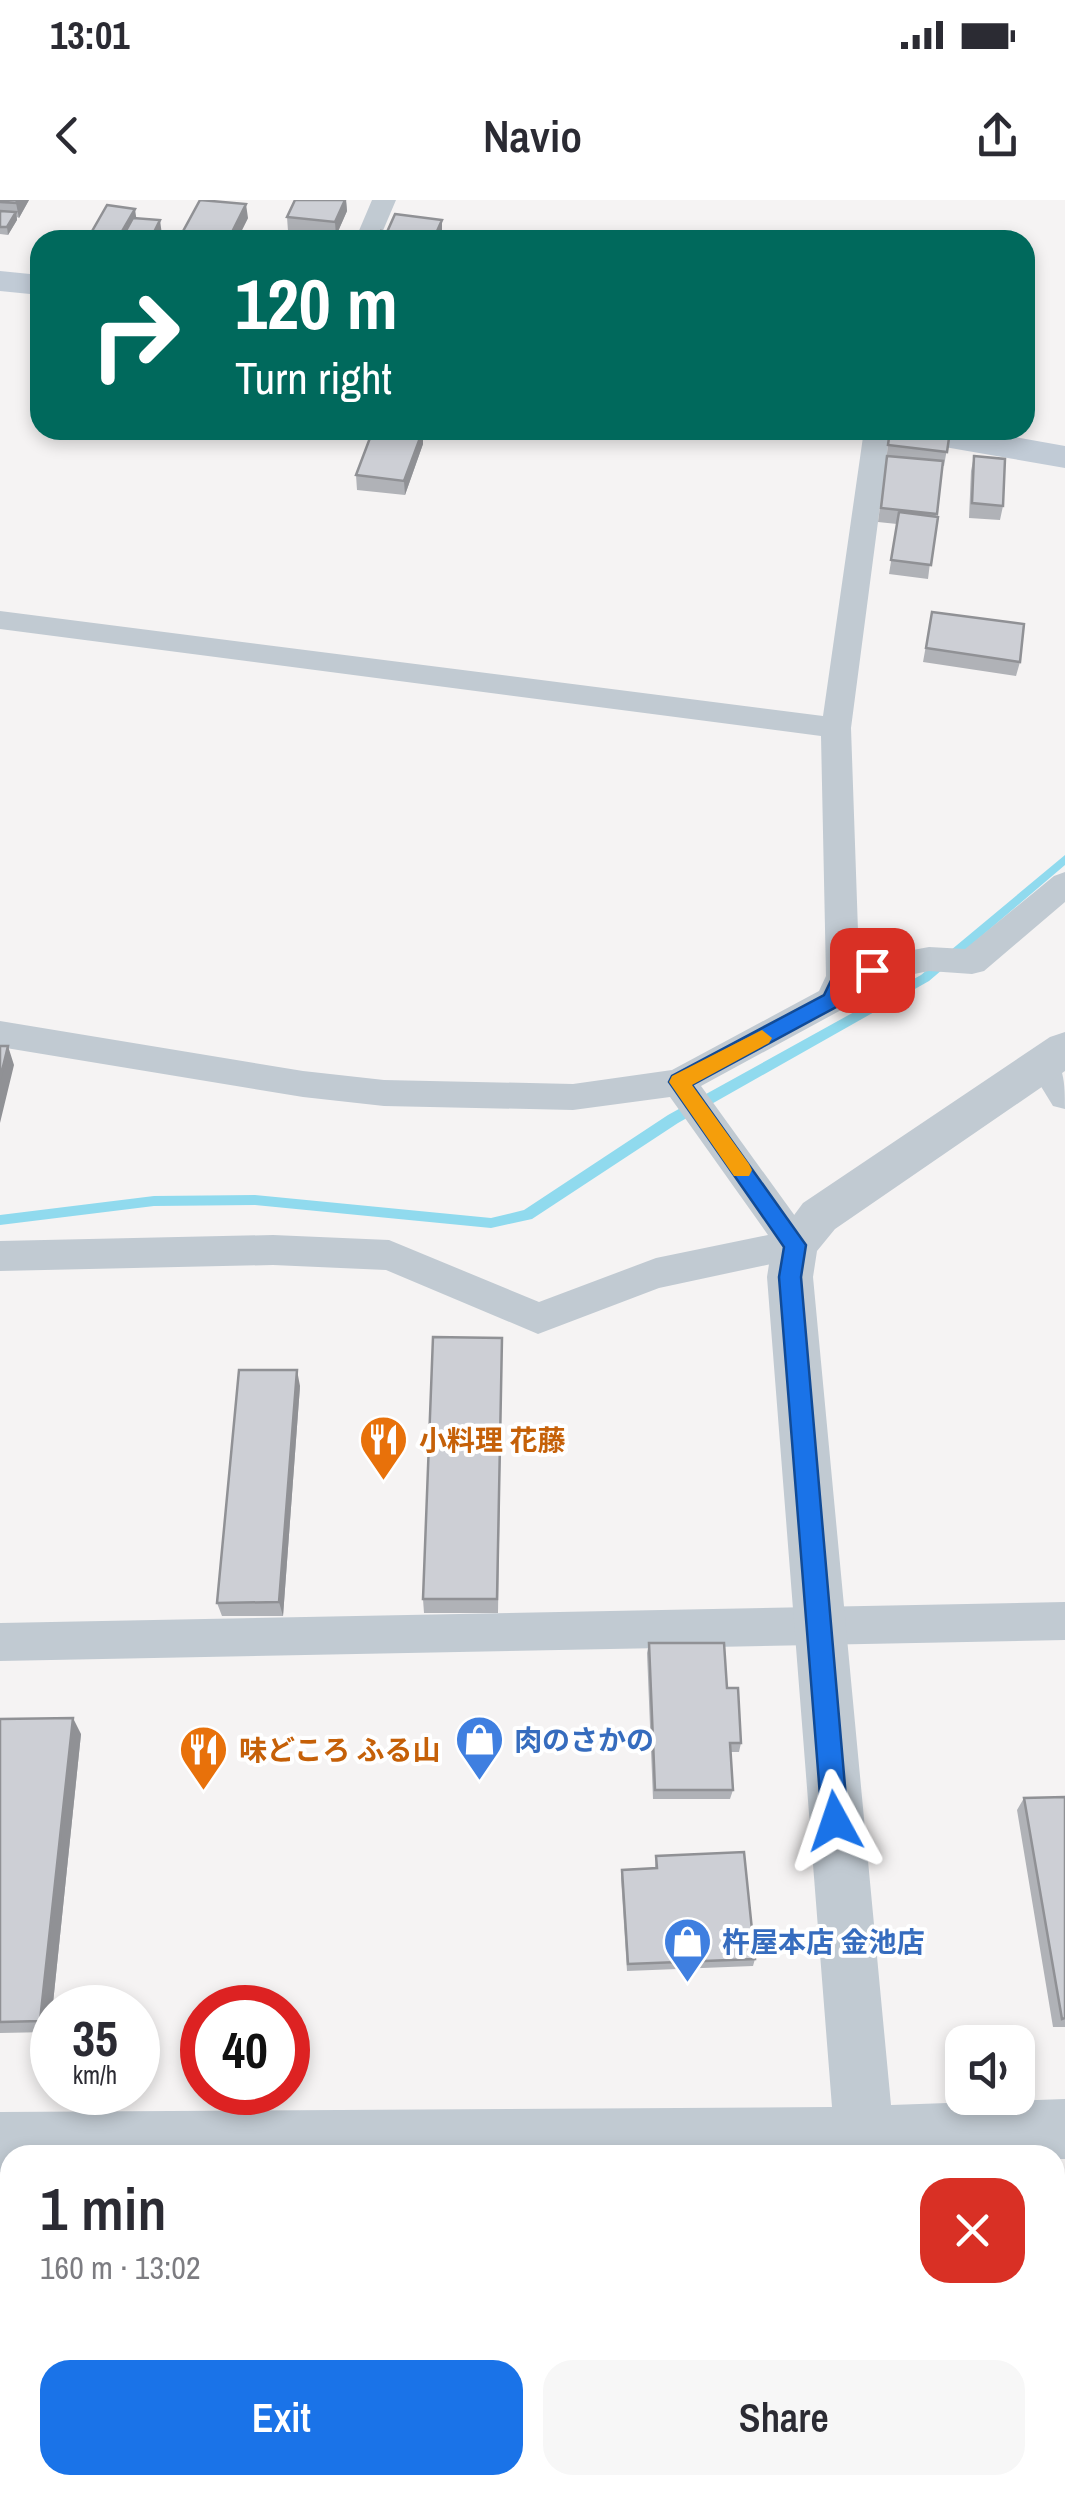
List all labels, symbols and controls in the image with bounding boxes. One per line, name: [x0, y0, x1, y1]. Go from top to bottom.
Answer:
text: 13:01: [50, 10, 130, 61]
text: Navio: [483, 105, 582, 166]
icon: back: [40, 108, 95, 163]
icon: share: [970, 108, 1025, 163]
text: 120 m: [235, 257, 398, 351]
icon: right: [70, 270, 200, 400]
text: Turn right: [235, 347, 392, 408]
pin: [830, 928, 915, 1013]
icon: arrive: [845, 943, 900, 998]
restaurant icon: 小料理 花藤: [358, 1414, 410, 1482]
place label: 小料理 花藤: [419, 1421, 565, 1459]
shop icon: 肉のさかの: [453, 1714, 505, 1782]
place label: 肉のさかの: [514, 1721, 654, 1759]
restaurant icon: 味どころ ふる山: [178, 1724, 230, 1792]
place label: 味どころ ふる山: [239, 1731, 441, 1769]
position arrow: [783, 1769, 887, 1873]
shop icon: 杵屋本店 金池店: [661, 1916, 713, 1984]
place label: 杵屋本店 金池店: [722, 1923, 924, 1961]
speed limit sign: 40: [180, 1985, 310, 2115]
text: 35: [72, 2004, 118, 2072]
map controls: [945, 2025, 1035, 2115]
button: sound: [945, 2025, 1035, 2115]
text: km/h: [73, 2058, 117, 2092]
text: 1 min: [40, 2168, 167, 2249]
button: close: [920, 2178, 1025, 2283]
text: 160 m · 13:02: [40, 2246, 200, 2289]
button: Exit: [40, 2360, 523, 2475]
button: Share: [543, 2360, 1025, 2475]

